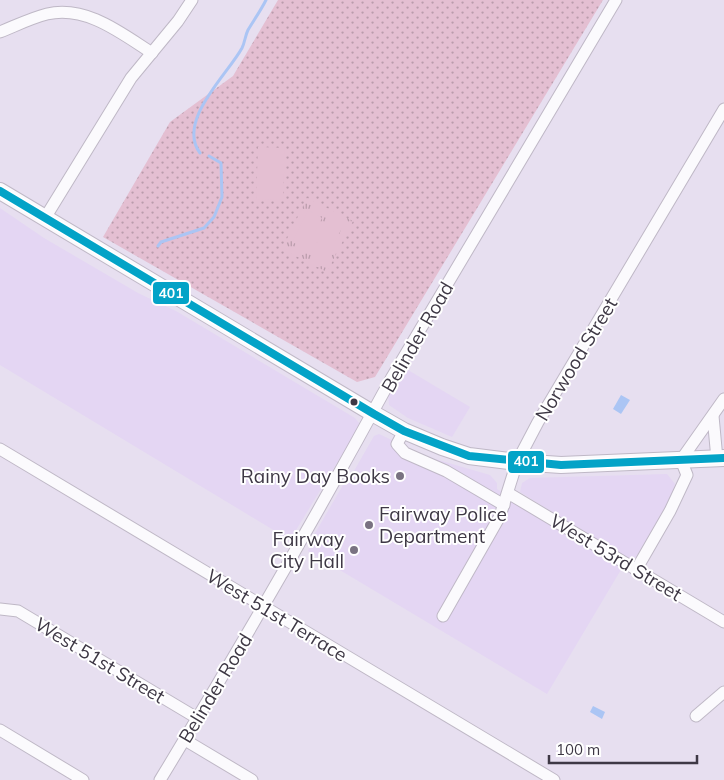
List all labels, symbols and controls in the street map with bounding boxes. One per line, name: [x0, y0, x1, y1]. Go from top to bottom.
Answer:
street label: Belinder Road: [376, 277, 458, 397]
line badge: 401: [152, 281, 190, 305]
text: 401: [158, 284, 184, 302]
street label: Norwood Street: [530, 293, 622, 425]
unlabelled marker: [349, 397, 359, 407]
line badge: 401: [507, 450, 545, 474]
text: 401: [513, 452, 539, 470]
place label: Rainy Day Books: [241, 464, 390, 488]
marker: Rainy Day Books: [394, 470, 406, 482]
place label: Fairway Police Department: [379, 502, 507, 548]
street label: West 53rd Street: [546, 508, 687, 606]
marker: Fairway Police Department: [363, 519, 375, 531]
place label: Fairway City Hall: [270, 527, 344, 573]
marker: Fairway City Hall: [348, 544, 360, 556]
street label: West 51st Terrace: [202, 563, 352, 667]
street label: West 51st Street: [31, 612, 170, 708]
street label: Belinder Road: [173, 629, 257, 747]
scale bar: [549, 732, 696, 764]
text: 100 m: [556, 740, 600, 759]

